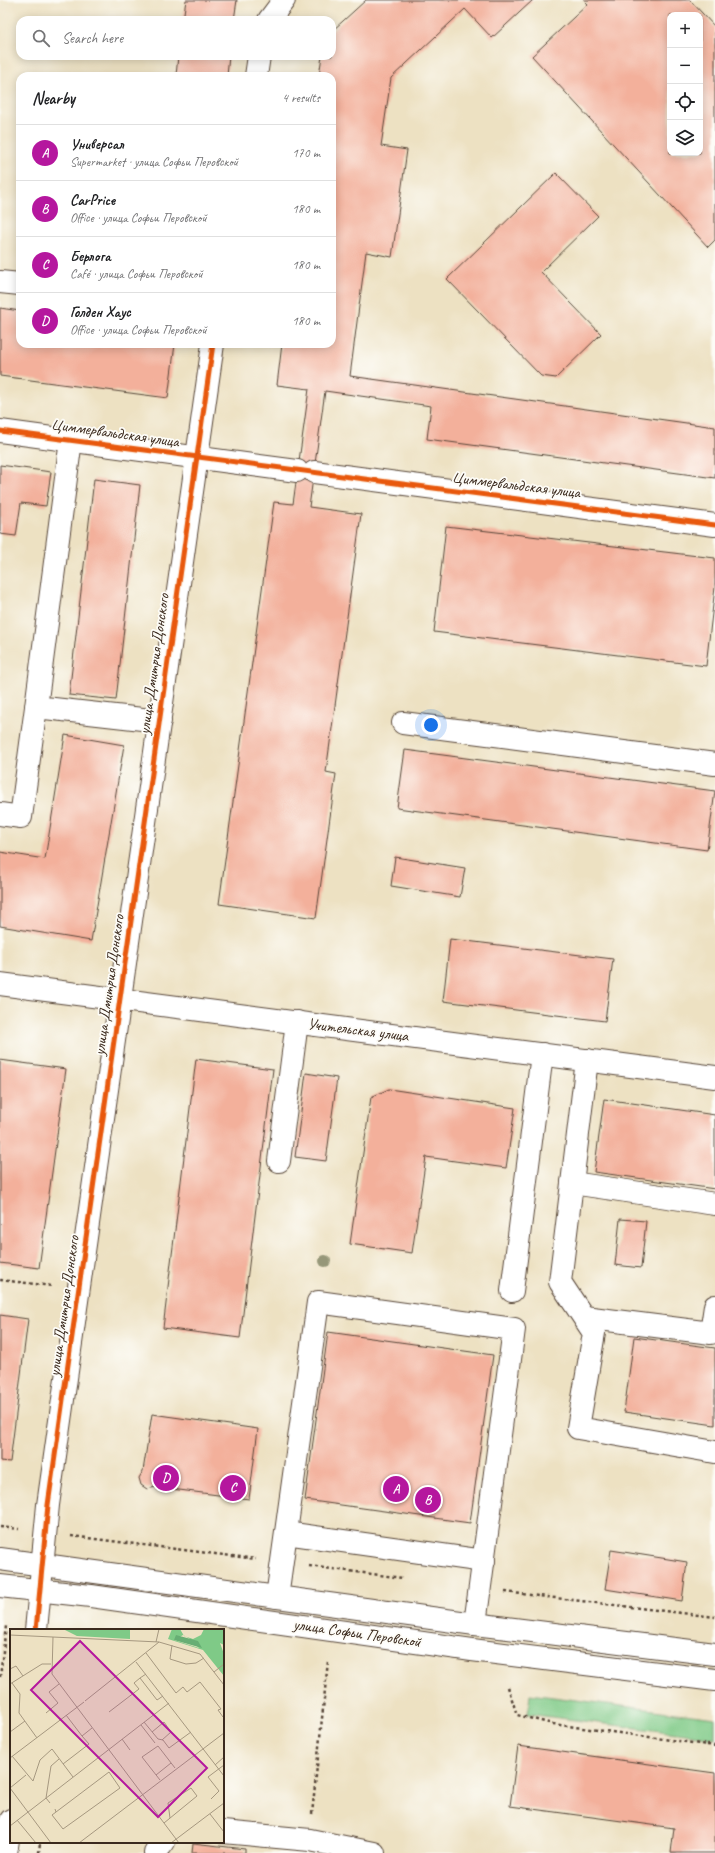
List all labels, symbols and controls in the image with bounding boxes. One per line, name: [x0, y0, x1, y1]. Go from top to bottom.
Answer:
map controls: [667, 12, 703, 156]
button: +: [667, 12, 703, 48]
search box: [16, 16, 336, 60]
icon: search: [30, 27, 52, 49]
text: Search here: [62, 29, 123, 48]
button: −: [667, 48, 703, 84]
button: locate: [667, 84, 703, 120]
text: Nearby: [32, 88, 75, 109]
text: 4 results: [282, 90, 320, 106]
button: layers: [667, 120, 703, 156]
text: Универсал: [70, 135, 124, 154]
text: A: [42, 145, 48, 161]
text: 170 m: [292, 145, 320, 161]
text: Supermarket · улица Софьи Перовской: [70, 154, 238, 170]
text: CarPrice: [70, 191, 115, 210]
text: B: [42, 201, 48, 217]
text: 180 m: [292, 201, 320, 217]
text: Office · улица Софьи Перовской: [70, 210, 207, 226]
text: Берлога: [70, 247, 111, 266]
text: C: [42, 257, 48, 273]
text: 180 m: [292, 257, 320, 273]
text: Café · улица Софьи Перовской: [70, 266, 203, 282]
text: Голден Хаус: [70, 303, 131, 322]
text: D: [41, 313, 49, 329]
text: 180 m: [292, 313, 320, 329]
text: Office · улица Софьи Перовской: [70, 322, 207, 338]
street label: Циммервальдская улица: [50, 414, 182, 452]
street label: Циммервальдская улица: [451, 467, 583, 503]
street label: улица Дмитрия Донского: [134, 591, 174, 737]
your location: [421, 715, 441, 735]
street label: улица Дмитрия Донского: [89, 912, 129, 1058]
street label: Учительская улица: [306, 1014, 411, 1046]
street label: улица Дмитрия Донского: [44, 1233, 84, 1379]
pin: D: [153, 1463, 179, 1493]
pin: C: [220, 1473, 246, 1503]
pin: A: [383, 1474, 409, 1504]
pin: B: [415, 1485, 441, 1515]
street label: улица Софьи Перовской: [291, 1614, 423, 1652]
inset map: [10, 1629, 224, 1843]

